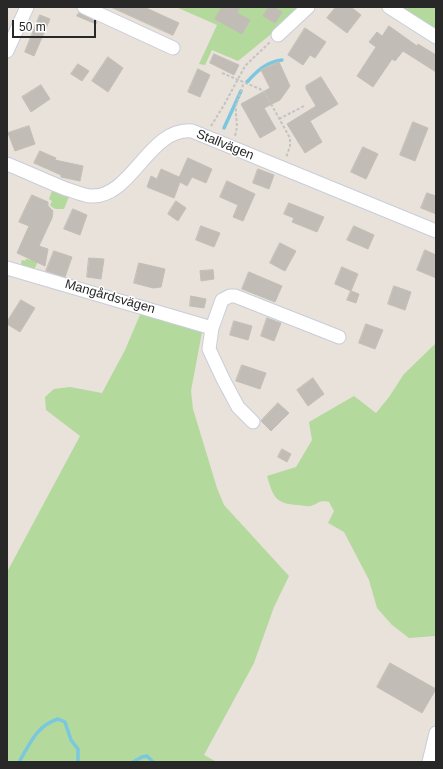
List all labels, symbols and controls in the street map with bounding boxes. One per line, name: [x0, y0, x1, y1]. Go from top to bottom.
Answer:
scale bar: [14, 12, 98, 38]
text: 50 m: [19, 20, 46, 34]
street label: Stallvägen: [194, 126, 256, 164]
street label: Mangårdsvägen: [63, 277, 157, 317]

